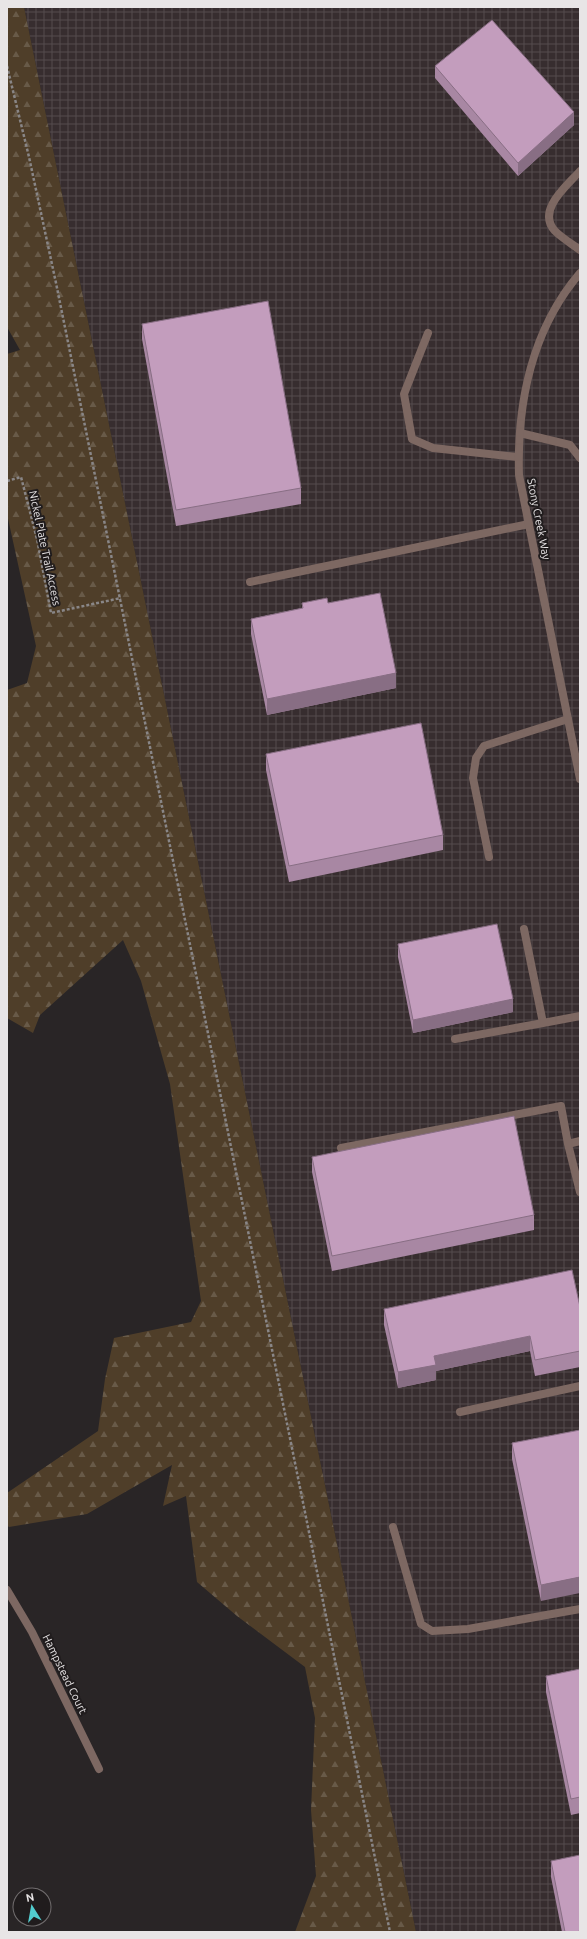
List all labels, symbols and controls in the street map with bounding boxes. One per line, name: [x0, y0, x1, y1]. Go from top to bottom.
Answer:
street label: Stony Creek Way: [525, 477, 553, 561]
street label: Nickel Plate Trail Access: [27, 490, 63, 607]
street label: Hampstead Court: [41, 1632, 90, 1716]
north arrow: [12, 1887, 52, 1927]
text: N: [25, 1891, 35, 1904]

